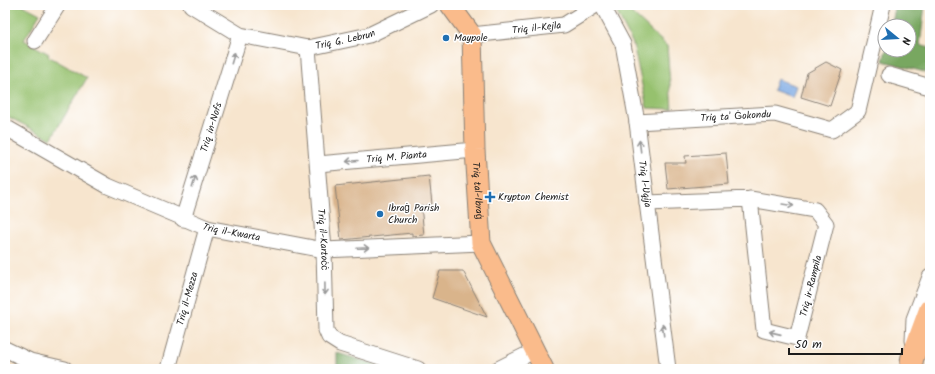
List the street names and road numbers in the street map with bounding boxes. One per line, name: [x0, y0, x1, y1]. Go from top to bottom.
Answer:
street label: Triq il-Kejla: [511, 17, 562, 39]
street label: Triq G. Lebrun: [314, 25, 378, 54]
street label: Triq in-Nofs: [196, 100, 227, 154]
street label: Triq ta' Ġokondu: [700, 106, 772, 126]
street label: Triq M. Pianta: [366, 146, 428, 168]
street label: Triq l-Uqija: [634, 160, 656, 209]
street label: Triq tal-Ibraġ: [468, 162, 487, 220]
street label: Triq il-Kartoċċ: [313, 208, 333, 270]
street label: Triq il-Kwarta: [200, 219, 262, 246]
street label: Triq ir-Rampila: [796, 253, 826, 318]
street label: Triq il-Mezza: [172, 270, 203, 327]

